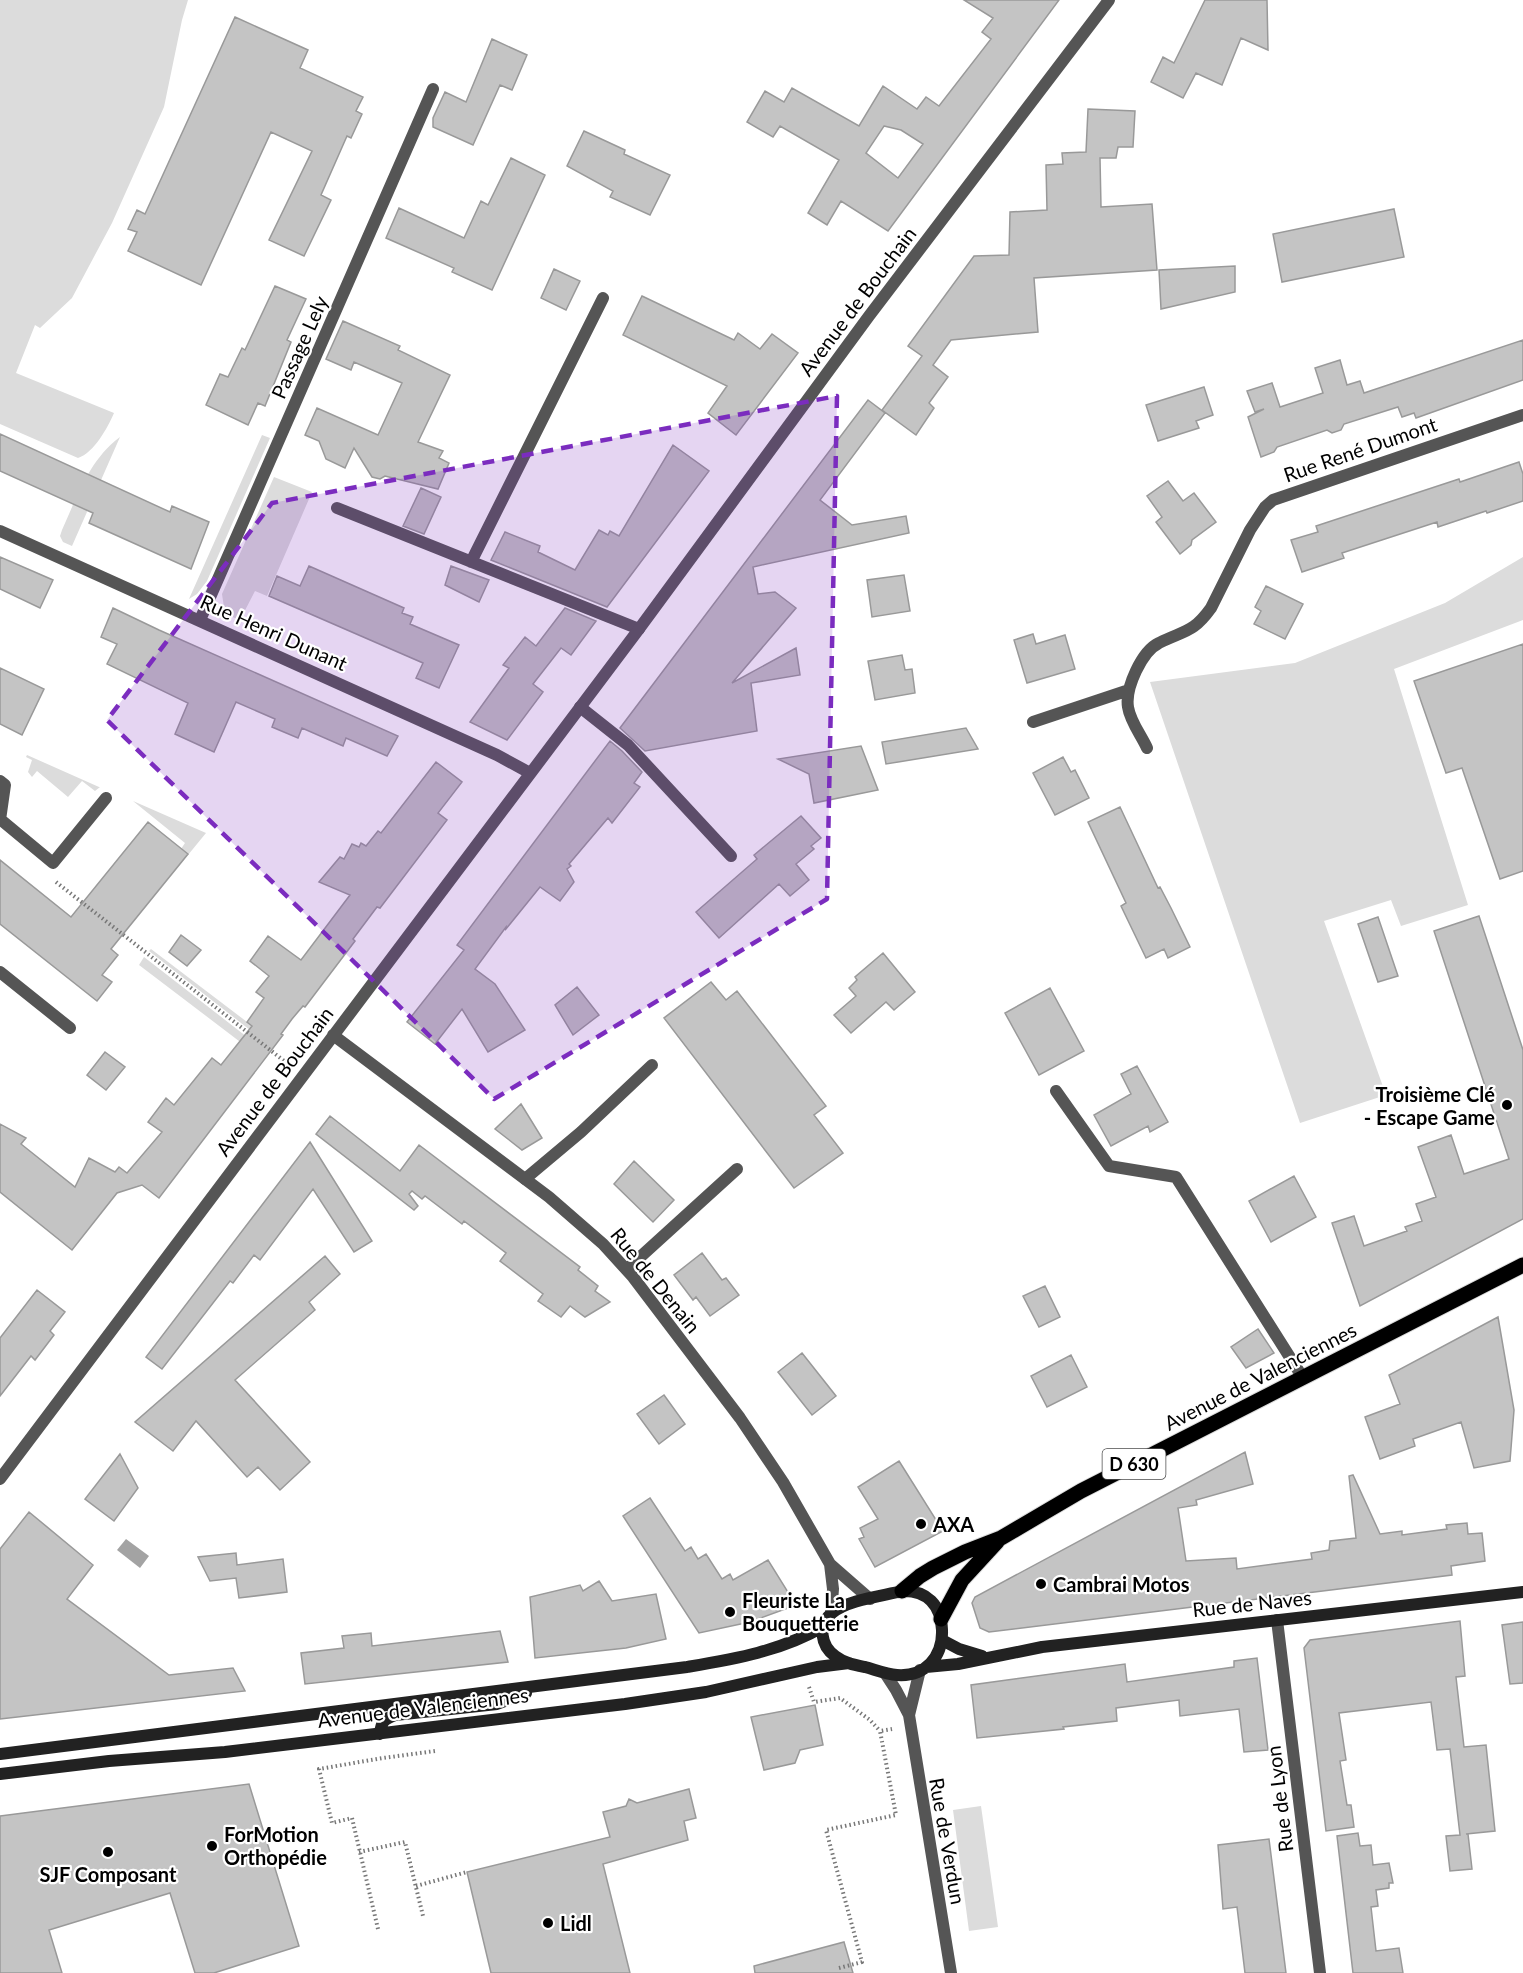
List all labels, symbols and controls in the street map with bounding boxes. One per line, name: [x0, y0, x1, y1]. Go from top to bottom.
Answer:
street label: Avenue de Bouchain: [793, 222, 921, 380]
street label: Passage Lely: [266, 291, 333, 402]
street label: Rue René Dumont: [1280, 412, 1440, 486]
street label: Rue Henri Dunant: [197, 589, 351, 675]
street label: Avenue de Bouchain: [210, 1002, 338, 1160]
place label: Troisième Clé - Escape Game: [1364, 1082, 1495, 1129]
marker: Troisième Clé - Escape Game: [1500, 1098, 1514, 1112]
street label: Rue de Denain: [606, 1223, 706, 1337]
street label: Avenue de Valenciennes: [1160, 1317, 1360, 1435]
road number: D 630: [1102, 1449, 1166, 1479]
place label: AXA: [932, 1512, 974, 1536]
marker: AXA: [914, 1517, 928, 1531]
place label: Cambrai Motos: [1053, 1572, 1190, 1596]
marker: Cambrai Motos: [1034, 1577, 1048, 1591]
street label: Rue de Naves: [1191, 1585, 1313, 1621]
place label: Fleuriste La Bouquetterie: [742, 1588, 859, 1635]
marker: Fleuriste La Bouquetterie: [723, 1605, 737, 1619]
street label: Avenue de Valenciennes: [316, 1682, 530, 1732]
street label: Rue de Lyon: [1261, 1745, 1297, 1853]
street label: Rue de Verdun: [925, 1776, 971, 1906]
place label: ForMotion Orthopédie: [224, 1822, 327, 1869]
marker: ForMotion Orthopédie: [205, 1839, 219, 1853]
marker: SJF Composant: [101, 1845, 115, 1859]
place label: SJF Composant: [40, 1862, 177, 1886]
place label: Lidl: [560, 1911, 592, 1935]
marker: Lidl: [541, 1916, 555, 1930]

